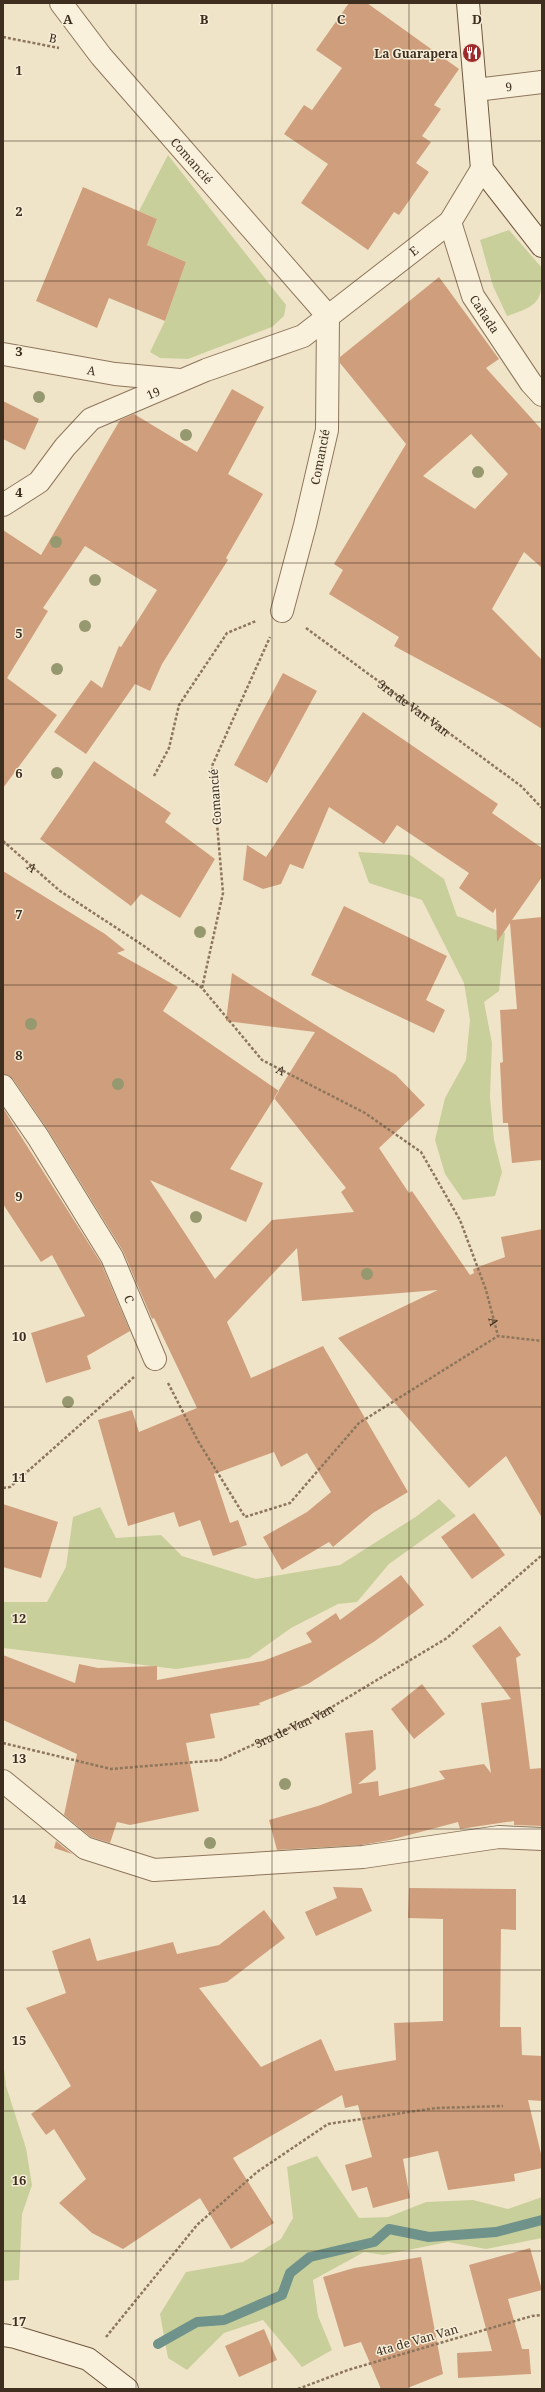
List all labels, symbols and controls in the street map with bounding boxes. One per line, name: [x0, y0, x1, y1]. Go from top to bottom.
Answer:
text: A: [63, 10, 73, 28]
text: B: [200, 10, 209, 28]
text: C: [337, 10, 346, 28]
text: D: [472, 10, 482, 28]
street label: B: [48, 29, 59, 47]
restaurant icon: La Guarapera: [461, 42, 483, 64]
place label: La Guarapera: [374, 45, 458, 62]
text: 1: [15, 61, 23, 79]
street label: 9: [504, 77, 513, 95]
street label: Comancié: [167, 134, 217, 187]
text: 2: [15, 202, 23, 220]
street label: E: [405, 241, 422, 259]
street label: Cañada: [466, 291, 504, 337]
text: 3: [15, 342, 23, 360]
street label: A: [86, 361, 98, 379]
street label: 19: [144, 382, 163, 403]
street label: Comancié: [306, 428, 334, 486]
text: 4: [15, 483, 23, 501]
text: 5: [15, 624, 23, 642]
street label: 3ra de Van Van: [374, 675, 454, 740]
text: 6: [15, 764, 23, 782]
street label: Comancié: [205, 768, 225, 826]
street label: A: [24, 858, 42, 876]
text: 7: [15, 905, 23, 923]
text: 8: [15, 1046, 23, 1064]
street label: A: [273, 1060, 289, 1080]
text: 9: [15, 1187, 23, 1205]
street label: C: [120, 1292, 139, 1305]
street label: A: [485, 1315, 504, 1328]
text: 10: [12, 1327, 26, 1345]
text: 11: [12, 1468, 26, 1486]
text: 12: [12, 1609, 26, 1627]
street label: 3ra de Van Van: [251, 1699, 337, 1752]
text: 13: [12, 1749, 26, 1767]
text: 14: [12, 1890, 27, 1908]
text: 15: [12, 2031, 26, 2049]
text: 16: [12, 2171, 26, 2189]
text: 17: [12, 2312, 26, 2330]
street label: 4ta de Van Van: [374, 2320, 460, 2360]

